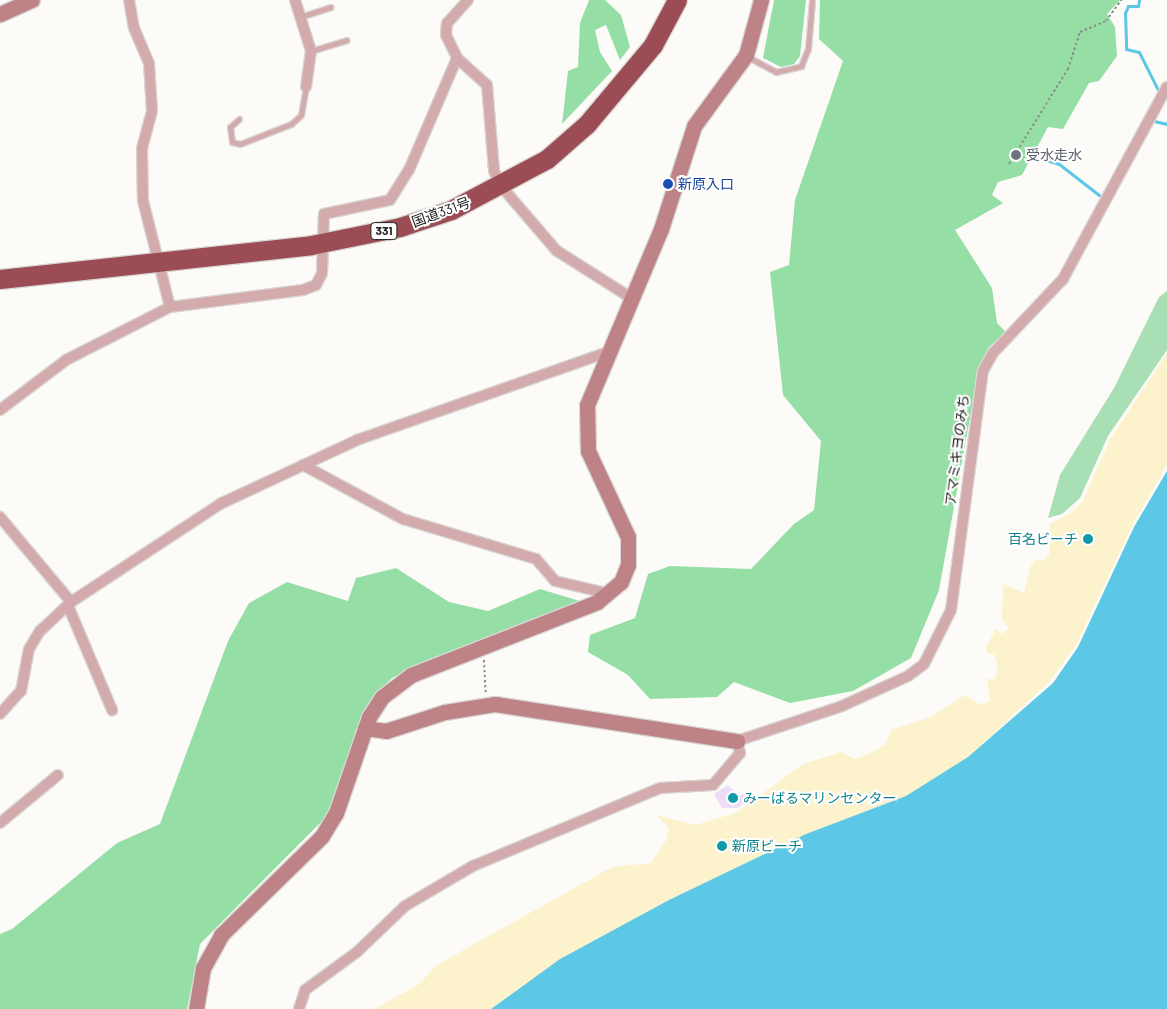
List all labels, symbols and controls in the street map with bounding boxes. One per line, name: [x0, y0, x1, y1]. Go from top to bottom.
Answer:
place label: 受水走水: [1026, 147, 1082, 163]
marker: 受水走水: [1010, 149, 1022, 161]
place label: 新原入口: [678, 176, 734, 192]
marker: 新原入口: [662, 178, 674, 190]
street label: 国道331号: [409, 194, 473, 230]
road number: 331: [370, 222, 398, 240]
street label: アマミキヨのみち: [942, 393, 972, 507]
place label: 百名ビーチ: [1008, 531, 1078, 547]
marker: 百名ビーチ: [1082, 533, 1094, 545]
place label: みーばるマリンセンター: [743, 790, 897, 806]
marker: みーばるマリンセンター: [727, 792, 739, 804]
place label: 新原ビーチ: [732, 838, 802, 854]
marker: 新原ビーチ: [716, 840, 728, 852]

